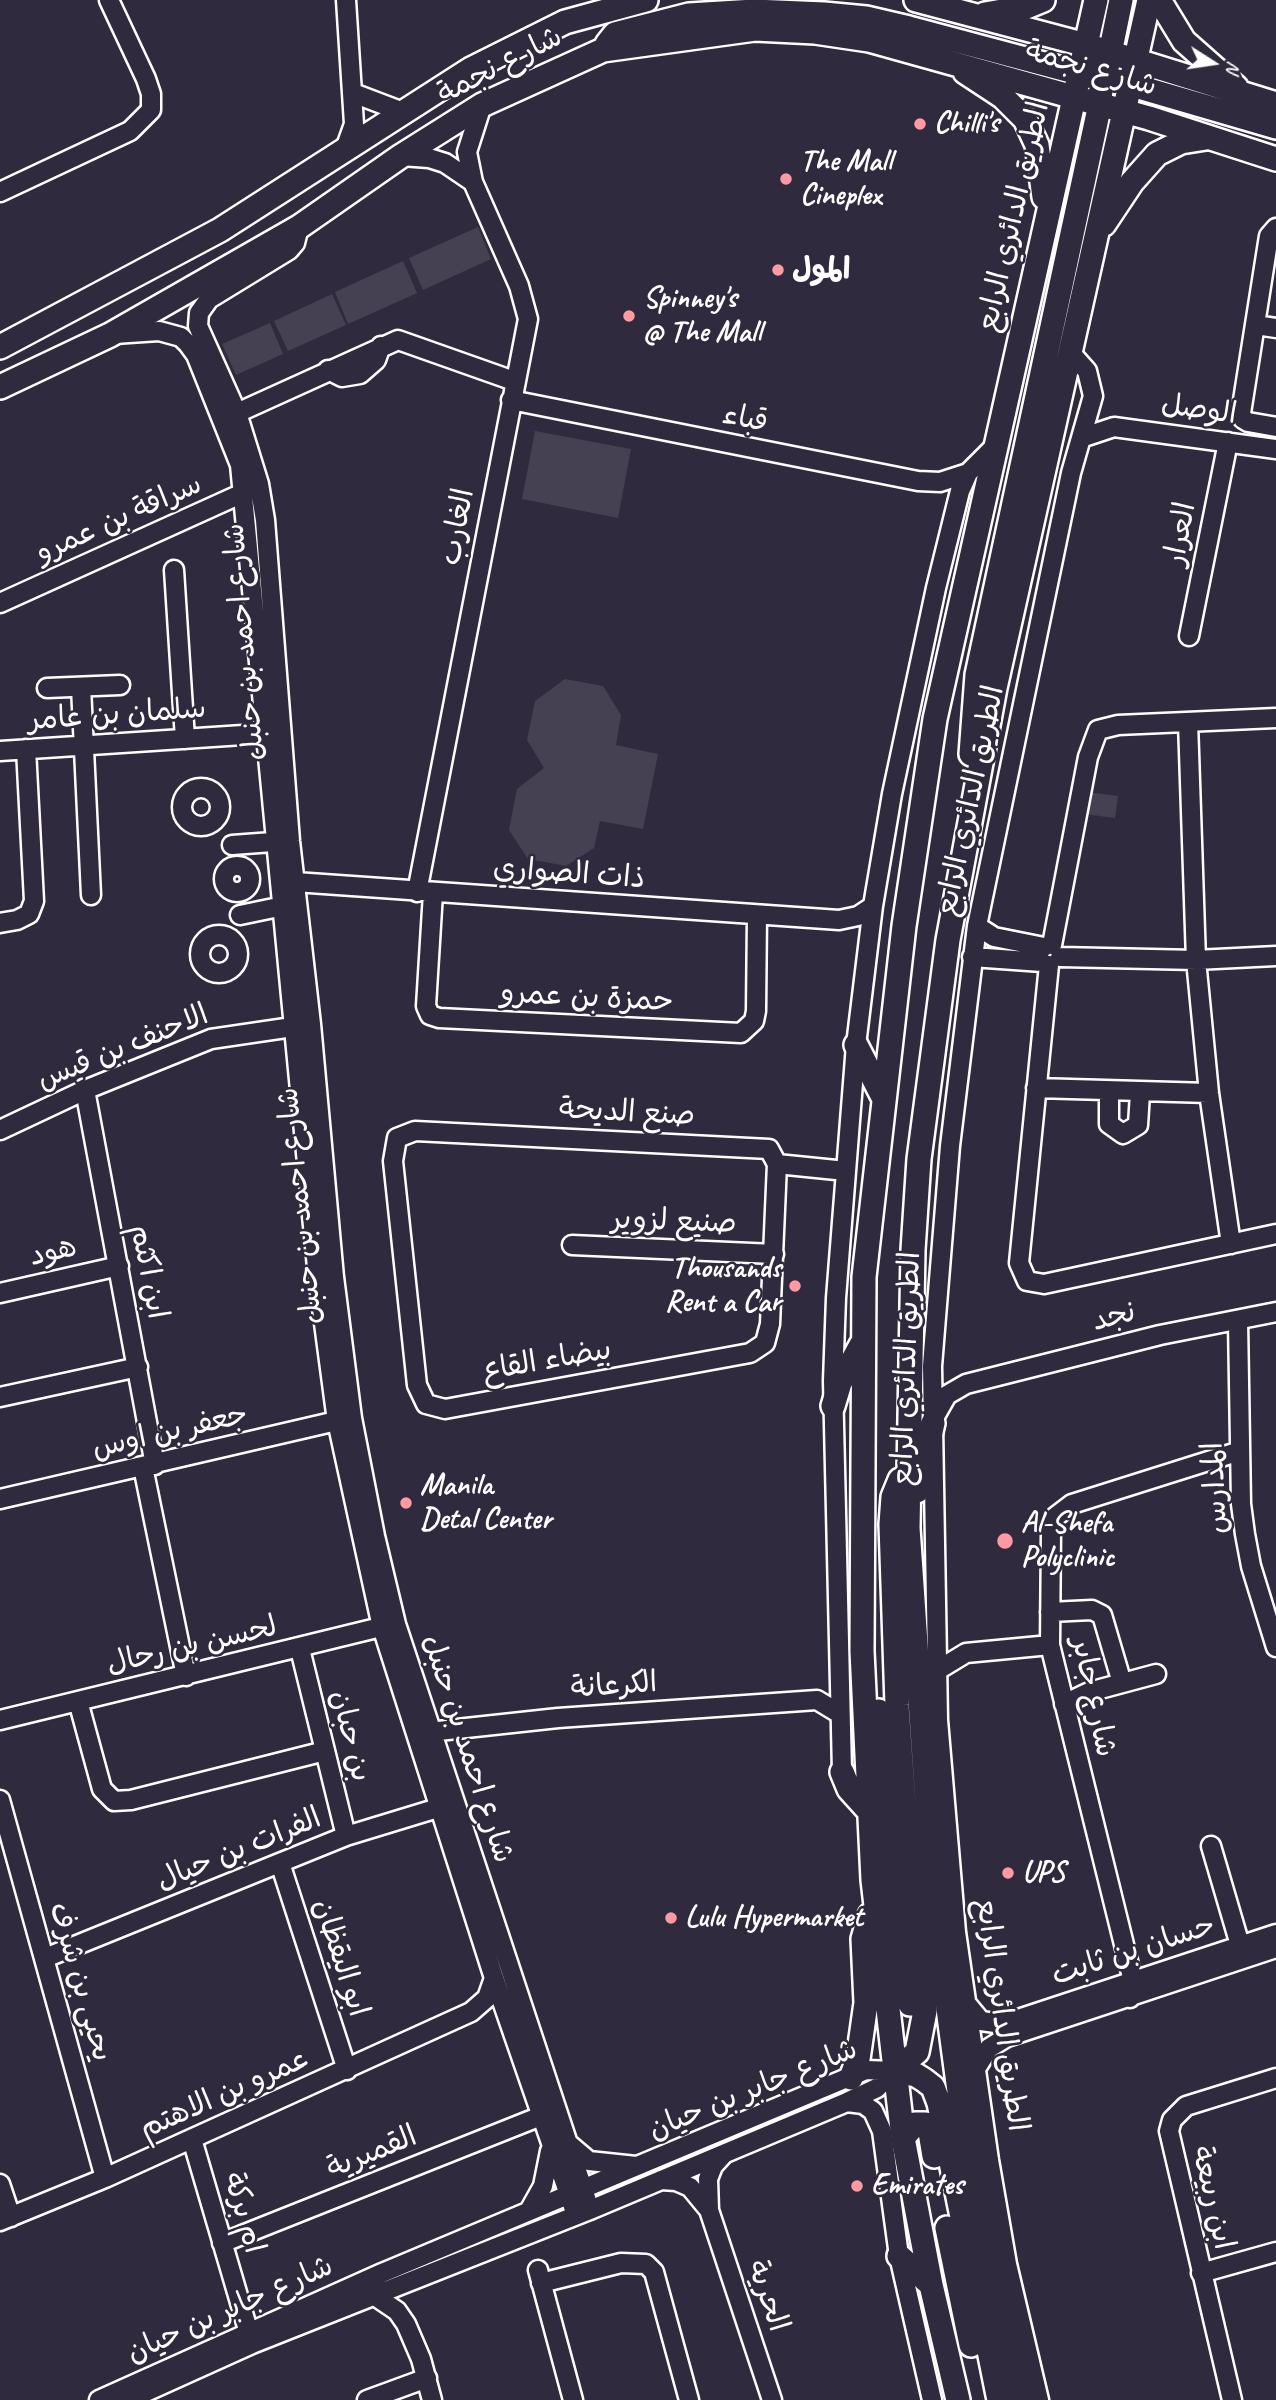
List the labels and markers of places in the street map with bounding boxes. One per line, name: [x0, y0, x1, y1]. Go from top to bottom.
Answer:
place label: Chilli's: [934, 106, 999, 142]
marker: Chilli's: [912, 116, 928, 132]
place label: The Mall Cineplex: [800, 144, 892, 214]
marker: The Mall Cineplex: [778, 171, 794, 187]
place label: المول: [792, 252, 850, 288]
marker: المول: [770, 262, 786, 278]
place label: Spinney's @ The Mall: [643, 281, 761, 352]
marker: Spinney's @ The Mall: [621, 308, 637, 324]
place label: Thousands Rent a Car: [665, 1251, 781, 1322]
marker: Thousands Rent a Car: [787, 1278, 803, 1294]
place label: Manila Detal Center: [420, 1468, 552, 1538]
marker: Manila Detal Center: [398, 1495, 414, 1511]
place label: Al-Shefa Polyclinic: [1021, 1506, 1114, 1576]
marker: Al-Shefa Polyclinic: [995, 1531, 1015, 1551]
place label: UPS: [1022, 1855, 1065, 1891]
marker: UPS: [1000, 1865, 1016, 1881]
place label: Lulu Hypermarket: [685, 1900, 863, 1936]
marker: Lulu Hypermarket: [663, 1910, 679, 1926]
place label: Emirates: [871, 2168, 964, 2204]
marker: Emirates: [849, 2178, 865, 2194]

